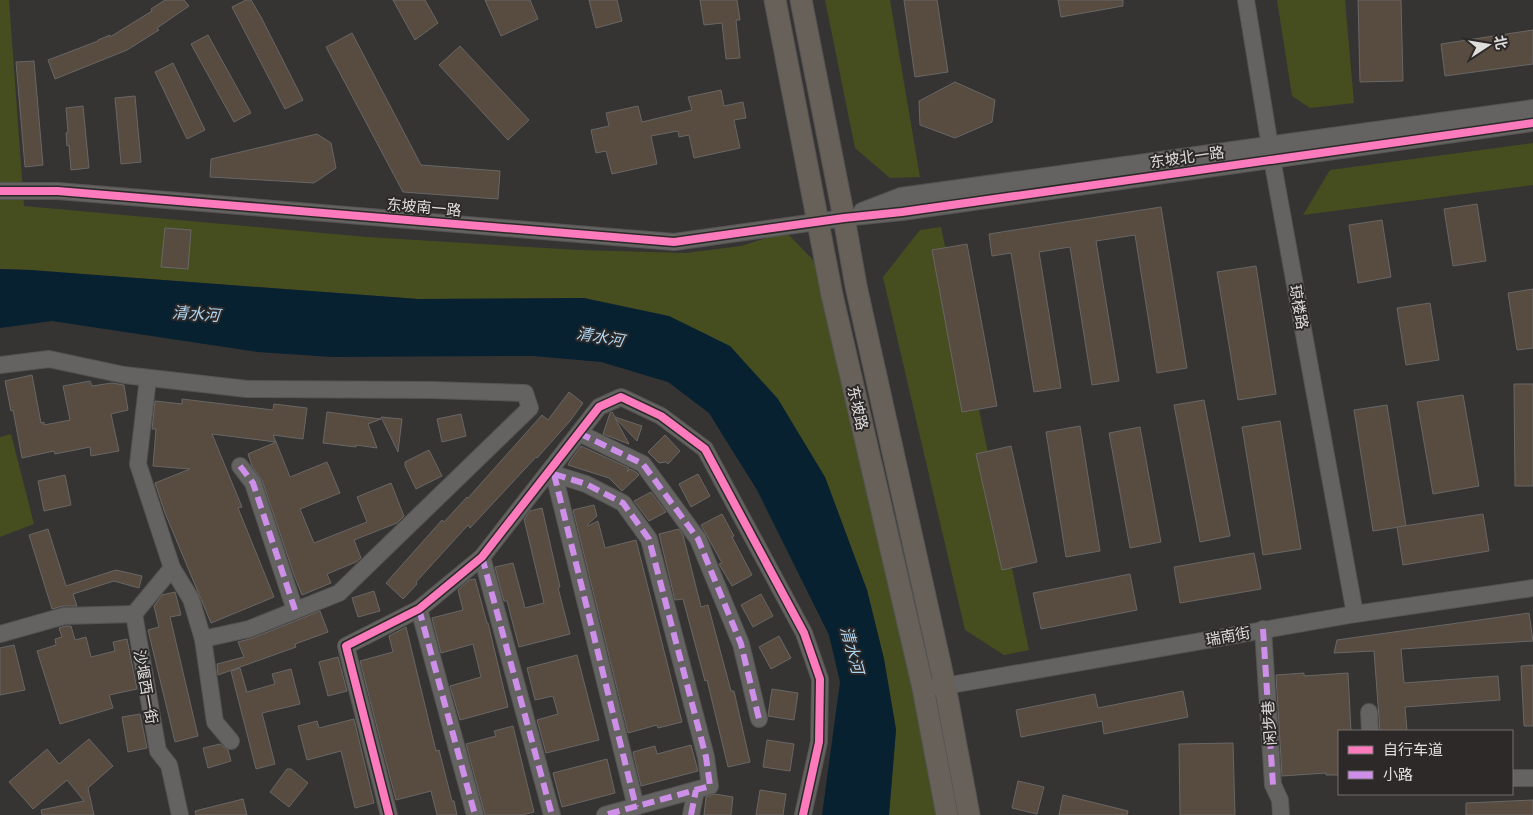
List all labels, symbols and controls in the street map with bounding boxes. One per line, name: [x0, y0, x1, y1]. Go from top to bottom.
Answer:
north arrow: [1463, 20, 1513, 70]
text: 北: [1491, 34, 1510, 51]
street label: 东坡北一路: [1149, 143, 1225, 171]
street label: 东坡南一路: [386, 195, 462, 219]
street label: 琼楼路: [1287, 283, 1311, 331]
water label: 清水河: [171, 304, 224, 324]
water label: 清水河: [575, 324, 628, 350]
street label: 东坡路: [845, 384, 871, 432]
street label: 瑞南街: [1204, 624, 1252, 648]
water label: 清水河: [838, 625, 867, 678]
street label: 沙堰西一街: [131, 649, 161, 725]
street label: 闲步巷: [1259, 700, 1279, 746]
legend: [1338, 730, 1513, 795]
text: 自行车道: [1383, 741, 1443, 758]
text: 小路: [1383, 766, 1413, 783]

